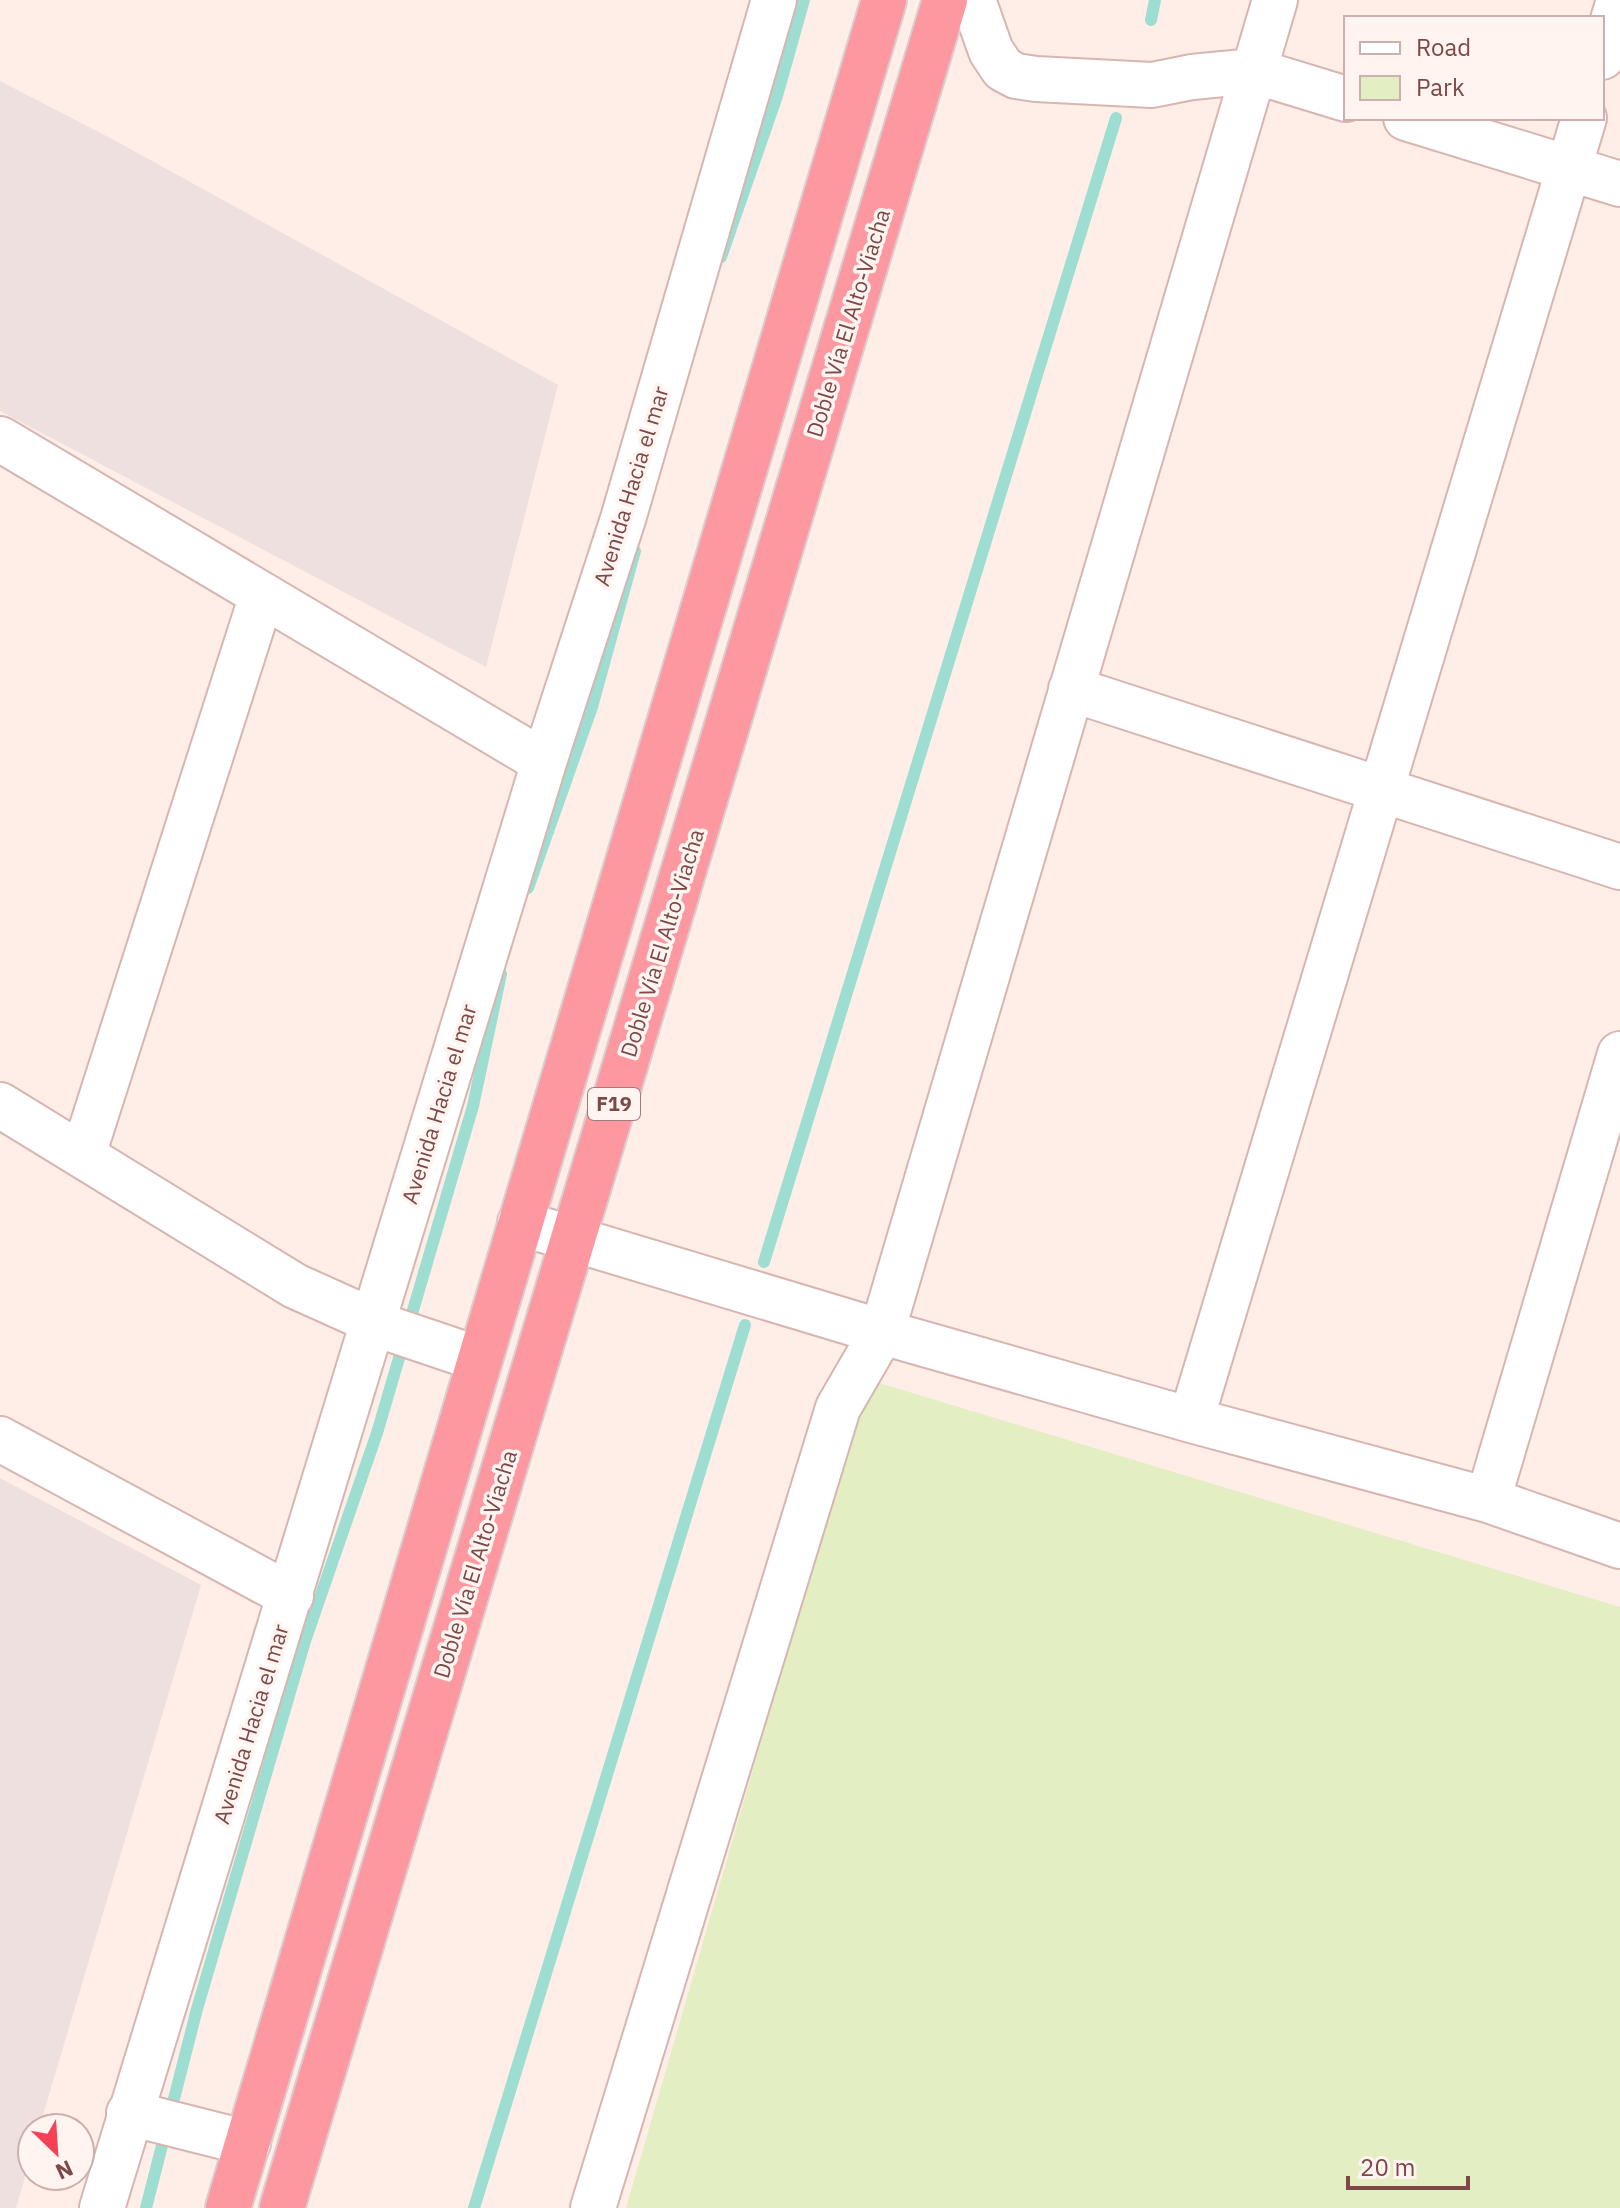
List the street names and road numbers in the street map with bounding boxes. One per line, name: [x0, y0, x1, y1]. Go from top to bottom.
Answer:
street label: Doble Vía El Alto-Viacha: [799, 205, 896, 441]
street label: Avenida Hacia el mar: [586, 383, 675, 589]
street label: Doble Vía El Alto-Viacha: [613, 825, 710, 1061]
street label: Avenida Hacia el mar: [394, 1001, 483, 1207]
road number: F19: [588, 1088, 640, 1120]
street label: Doble Vía El Alto-Viacha: [426, 1446, 523, 1682]
street label: Avenida Hacia el mar: [206, 1621, 295, 1827]

